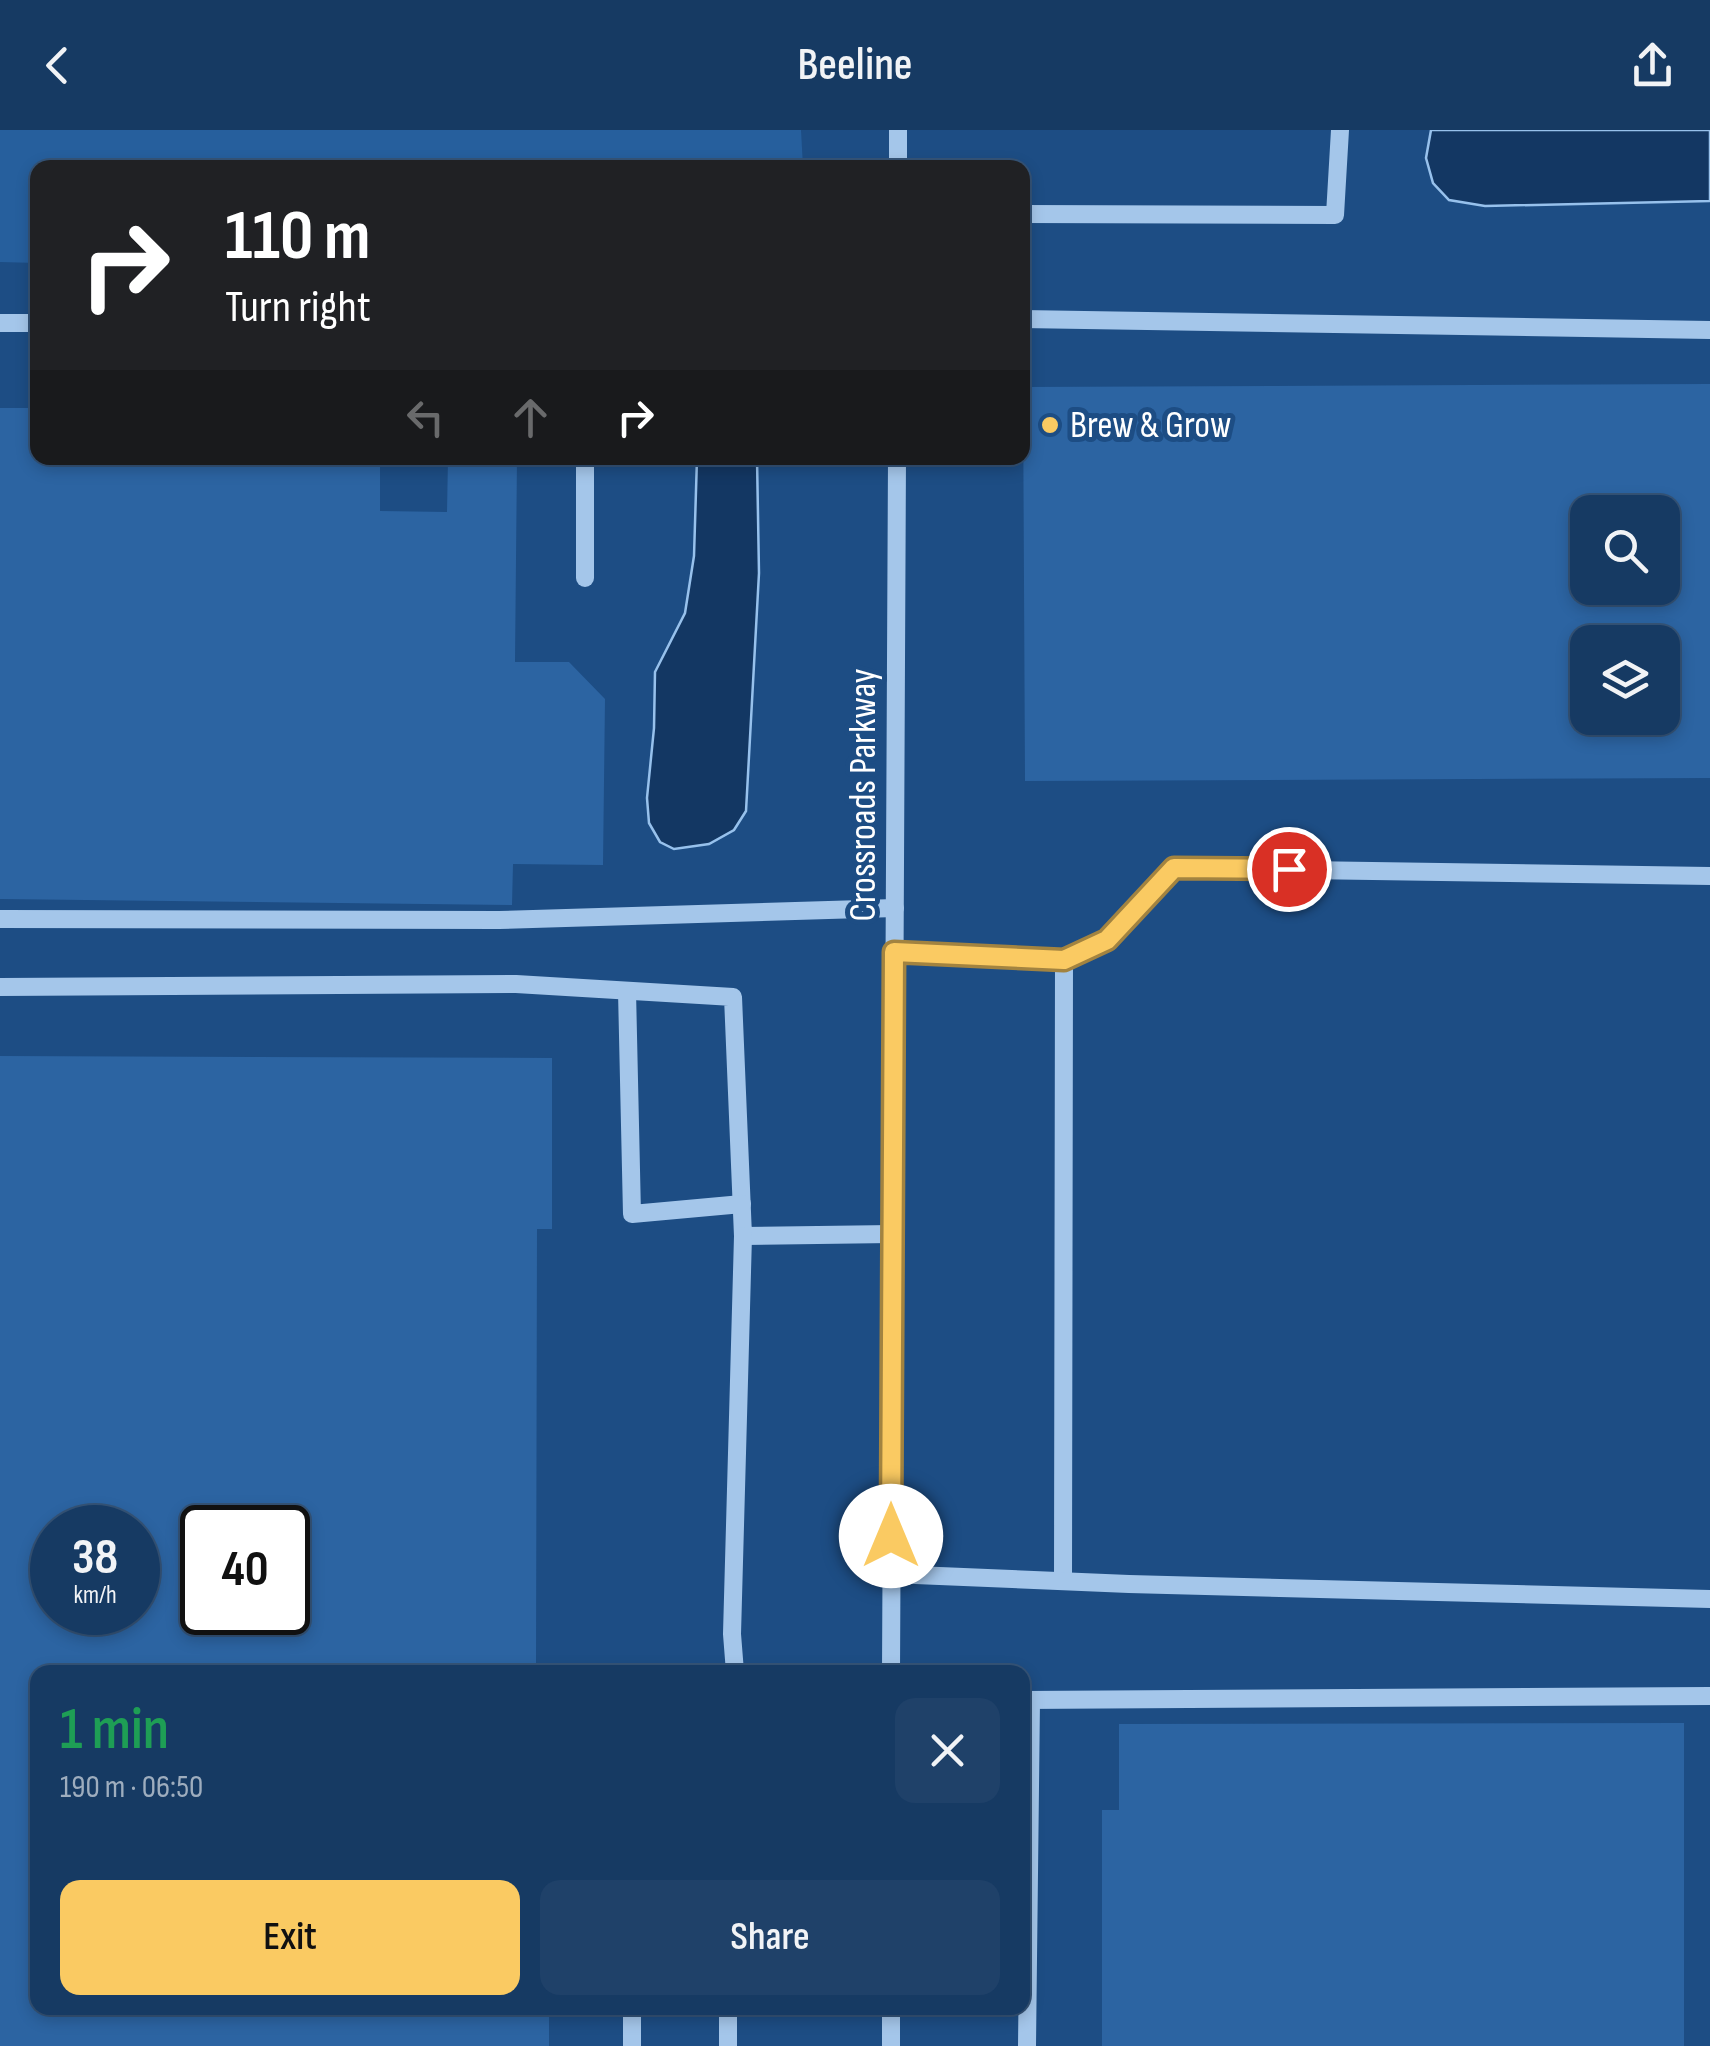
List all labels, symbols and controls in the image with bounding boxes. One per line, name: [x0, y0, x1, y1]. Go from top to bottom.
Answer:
icon: back: [30, 38, 85, 93]
text: Beeline: [797, 38, 913, 93]
icon: share: [1625, 38, 1680, 93]
text: 110 m: [225, 195, 371, 279]
icon: right: [60, 200, 190, 330]
text: Turn right: [225, 280, 371, 335]
icon: left: [398, 390, 453, 445]
icon: ahead: [503, 390, 558, 445]
icon: right: [608, 390, 663, 445]
place label: Brew & Grow: [1070, 403, 1231, 448]
marker: Brew & Grow: [1039, 414, 1061, 436]
map controls: [1570, 495, 1680, 735]
button: search: [1570, 495, 1680, 605]
button: layers: [1570, 625, 1680, 735]
street label: Crossroads Parkway: [841, 668, 886, 921]
pin: [1247, 827, 1332, 912]
icon: arrive: [1262, 842, 1317, 897]
position arrow: [839, 1484, 943, 1588]
speed limit sign: 40: [180, 1505, 310, 1635]
text: 38: [72, 1528, 118, 1588]
text: km/h: [73, 1580, 117, 1611]
text: 1 min: [60, 1694, 169, 1766]
button: close: [895, 1698, 1000, 1803]
text: 190 m · 06:50: [60, 1768, 203, 1807]
button: Exit: [60, 1880, 520, 1995]
button: Share: [540, 1880, 1000, 1995]

